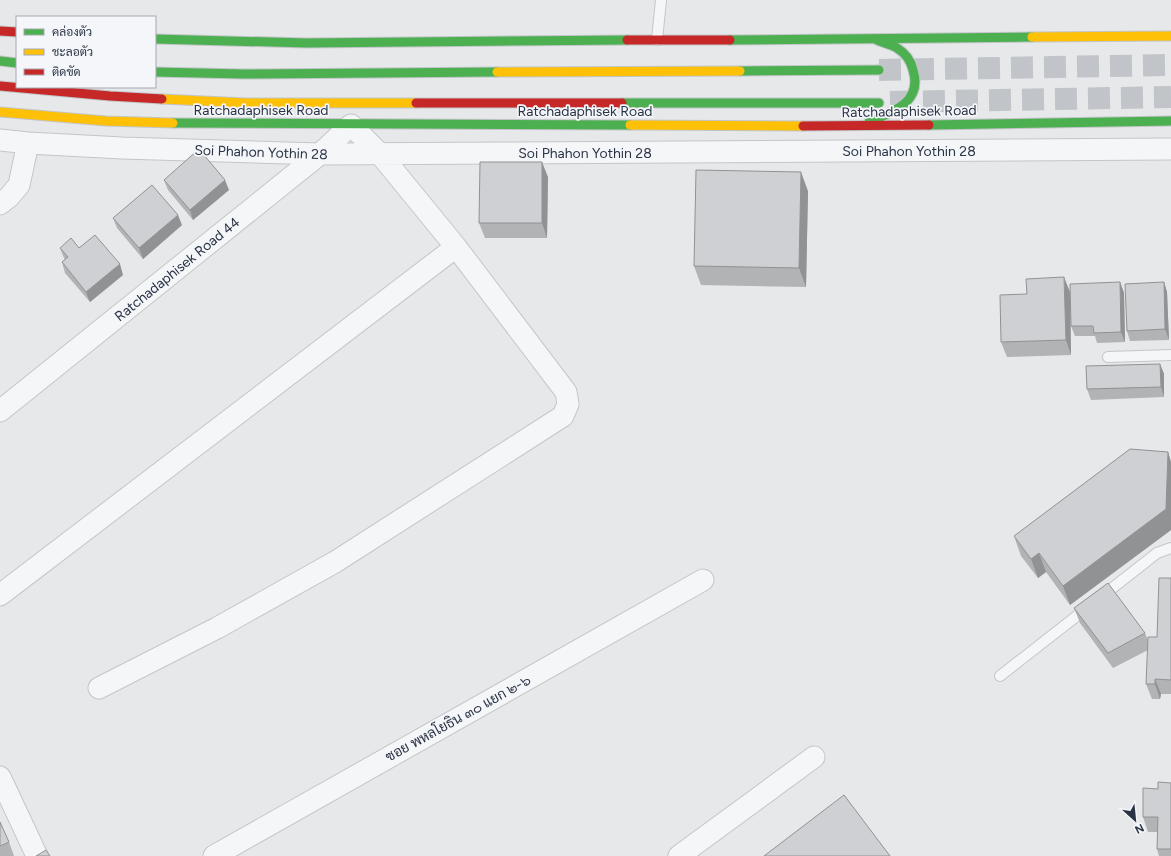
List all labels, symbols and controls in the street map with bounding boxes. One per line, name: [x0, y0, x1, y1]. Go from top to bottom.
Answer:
legend: [16, 16, 156, 88]
text: คล่องตัว: [52, 25, 92, 39]
text: ชะลอตัว: [52, 45, 93, 59]
text: ติดขัด: [52, 65, 81, 79]
street label: Ratchadaphisek Road: [193, 102, 329, 119]
street label: Ratchadaphisek Road: [841, 102, 977, 121]
street label: Ratchadaphisek Road: [517, 103, 653, 120]
street label: Soi Phahon Yothin 28: [194, 142, 328, 163]
street label: Soi Phahon Yothin 28: [842, 143, 976, 160]
street label: Soi Phahon Yothin 28: [518, 145, 652, 162]
street label: Ratchadaphisek Road 44: [111, 214, 243, 325]
street label: ซอย พหลโยธิน ๓๐ แยก ๒-๖: [383, 671, 534, 766]
north arrow: [1115, 800, 1155, 840]
text: N: [1133, 821, 1146, 836]

